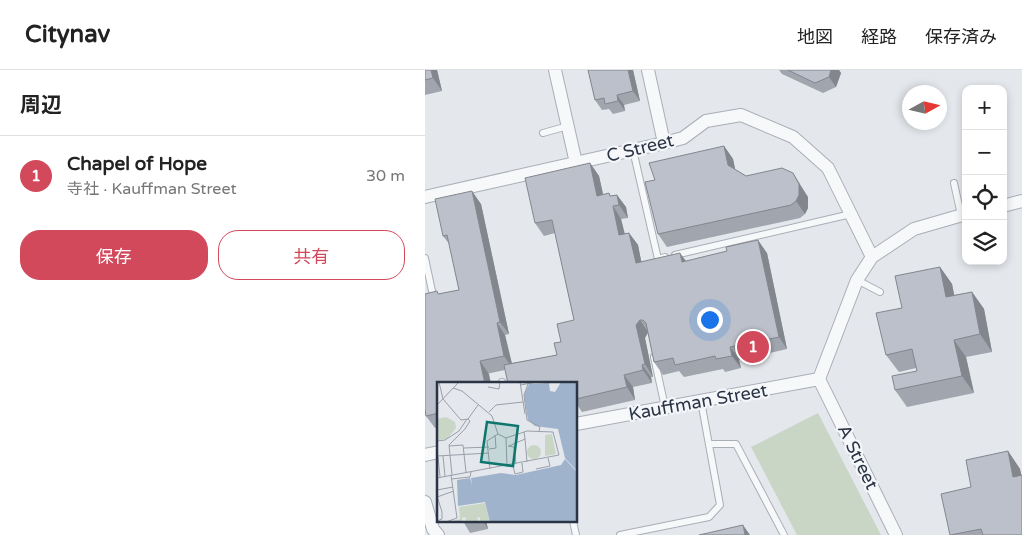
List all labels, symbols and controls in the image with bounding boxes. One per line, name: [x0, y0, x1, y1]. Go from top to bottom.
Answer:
text: Citynav: [25, 20, 110, 49]
text: 地図: [797, 26, 833, 48]
text: 経路: [861, 26, 897, 48]
text: 保存済み: [925, 26, 997, 48]
north arrow: [902, 85, 947, 130]
map controls: [962, 85, 1007, 265]
button: +: [962, 85, 1007, 130]
text: 周辺: [20, 93, 62, 118]
street label: C Street: [604, 129, 676, 167]
button: −: [962, 130, 1007, 175]
text: Chapel of Hope: [67, 153, 207, 175]
text: 1: [31, 166, 41, 186]
text: 30 m: [366, 166, 405, 186]
button: locate: [962, 175, 1007, 220]
text: 寺社 · Kauffman Street: [67, 179, 237, 199]
button: layers: [962, 220, 1007, 265]
button: 保存: [20, 230, 208, 280]
button: 共有: [218, 230, 405, 280]
your location: [697, 307, 723, 333]
pin: 1: [737, 328, 769, 366]
street label: Kauffman Street: [627, 379, 769, 425]
inset map: [437, 382, 577, 522]
street label: A Street: [833, 421, 883, 493]

